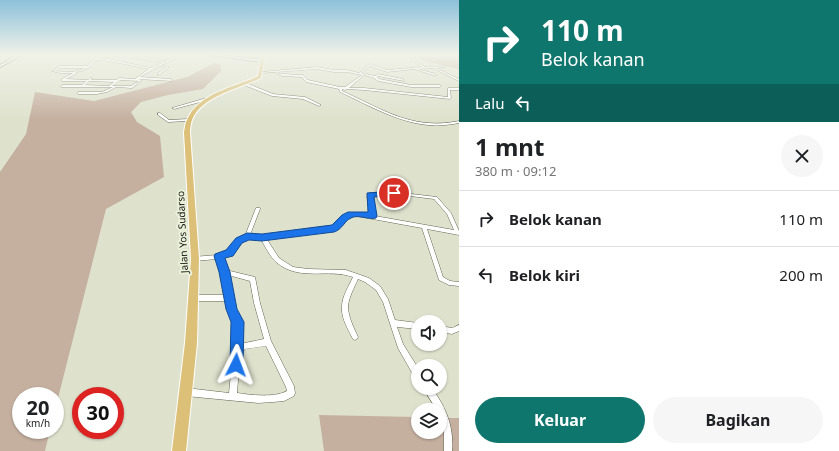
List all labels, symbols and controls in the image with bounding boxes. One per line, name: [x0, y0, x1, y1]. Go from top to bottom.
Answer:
text: 110 m: [541, 11, 624, 49]
icon: right: [475, 16, 527, 68]
text: Belok kanan: [541, 47, 645, 71]
icon: left: [512, 92, 534, 114]
text: Lalu: [475, 93, 504, 113]
text: 1 mnt: [475, 130, 544, 163]
button: close: [781, 135, 823, 177]
text: 380 m · 09:12: [475, 162, 556, 180]
pin: [377, 176, 411, 210]
icon: arrive: [383, 182, 405, 204]
street label: Jalan Yos Sudarso: [173, 191, 191, 274]
icon: right: [475, 208, 497, 230]
text: Belok kanan: [509, 209, 602, 229]
text: 110 m: [779, 209, 823, 229]
icon: left: [475, 264, 497, 286]
text: Belok kiri: [509, 265, 580, 285]
text: 200 m: [779, 265, 823, 285]
map controls: [411, 315, 447, 439]
button: sound: [411, 315, 447, 351]
position arrow: [215, 344, 257, 386]
button: search: [411, 359, 447, 395]
speed limit sign: 30: [72, 387, 124, 439]
text: 20: [27, 394, 49, 421]
button: Keluar: [475, 397, 645, 443]
button: Bagikan: [653, 397, 823, 443]
button: layers: [411, 403, 447, 439]
text: km/h: [26, 416, 50, 430]

